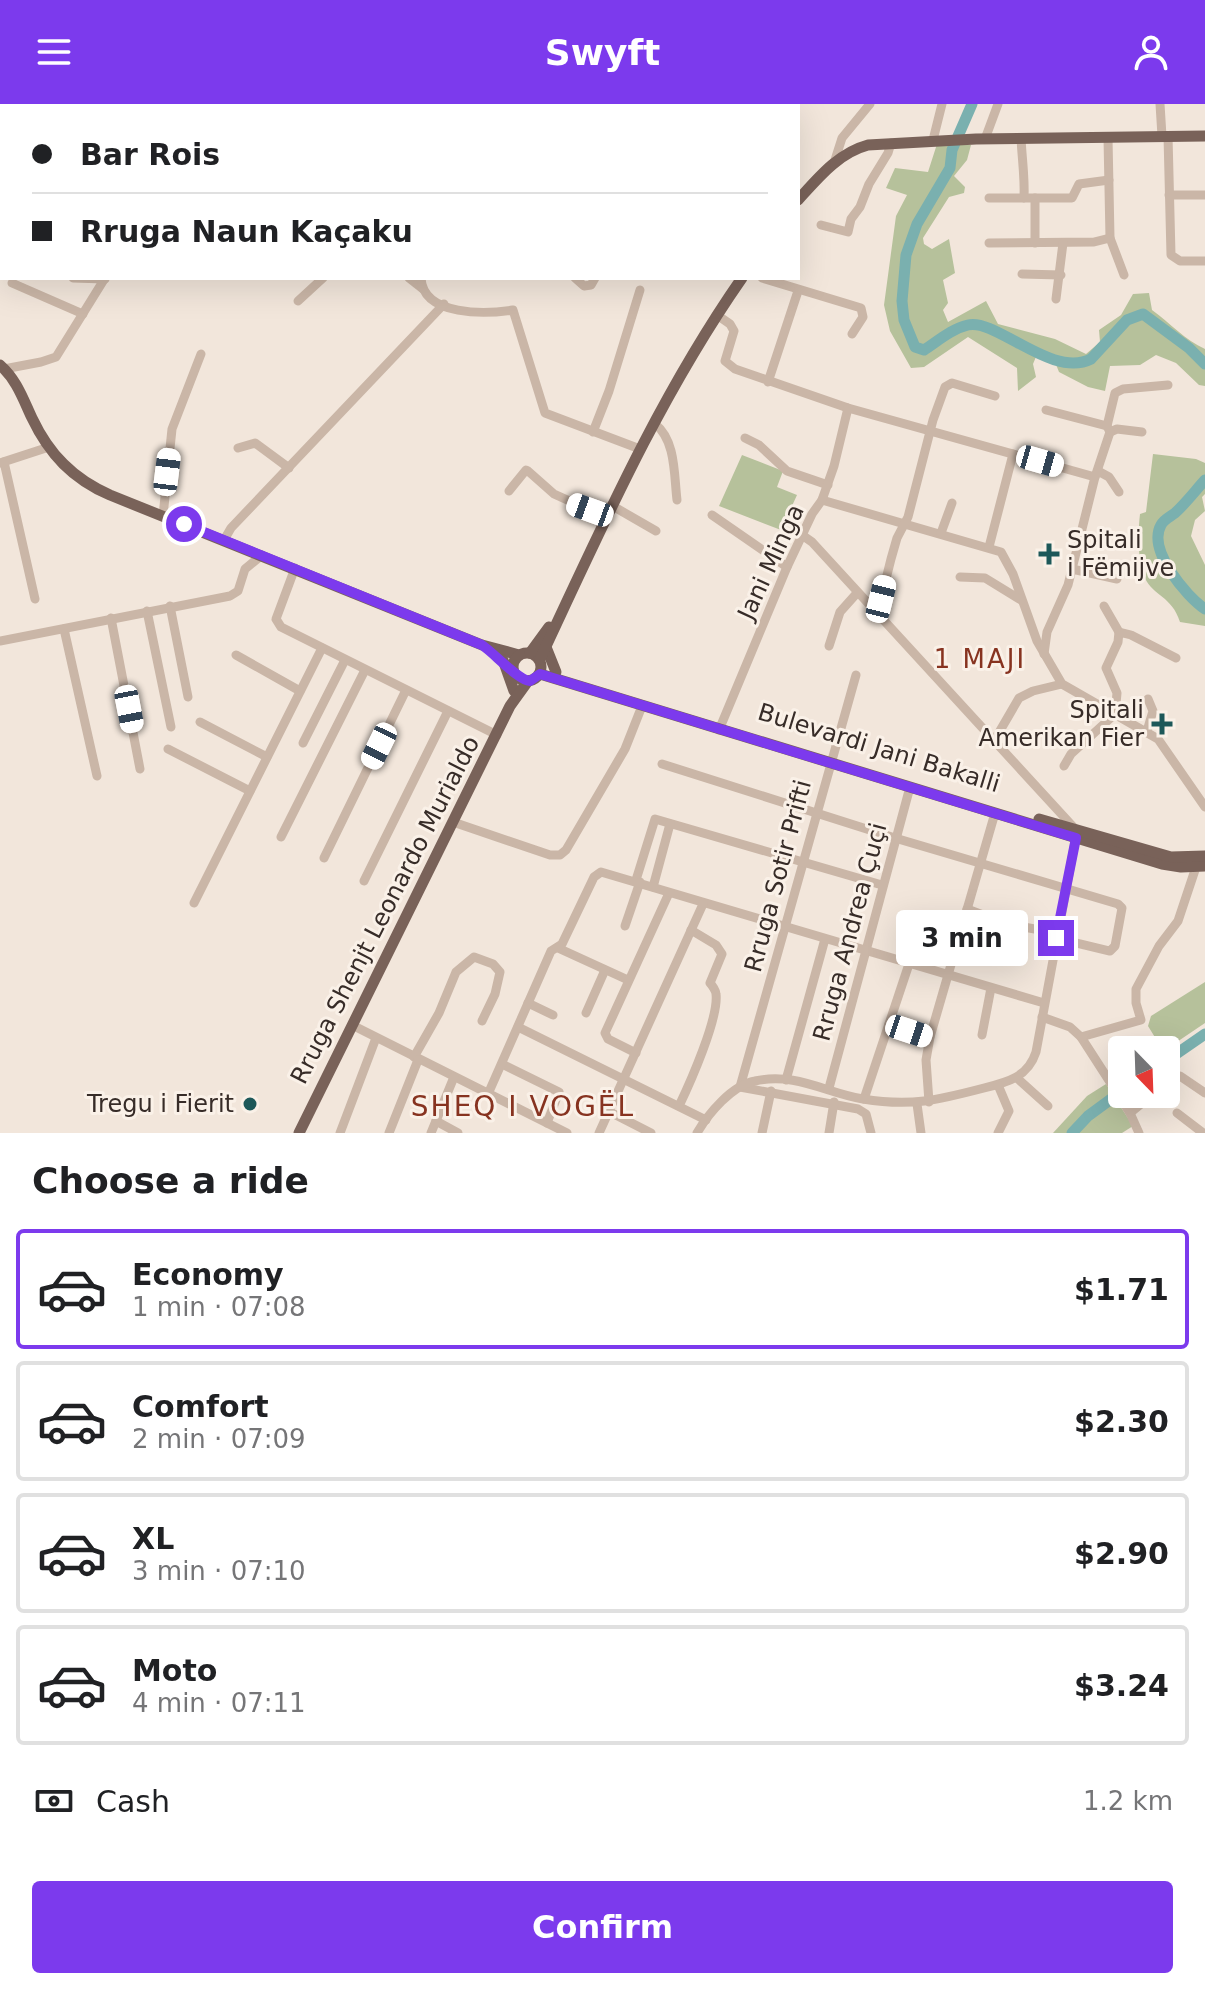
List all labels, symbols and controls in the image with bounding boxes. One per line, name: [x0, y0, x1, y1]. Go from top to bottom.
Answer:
icon: menu: [32, 30, 76, 74]
icon: person: [1129, 30, 1173, 74]
text: Swyft: [545, 32, 660, 73]
text: Bar Rois: [80, 137, 220, 172]
text: Rruga Naun Kaçaku: [80, 214, 413, 249]
car: [1014, 443, 1066, 479]
car: [152, 447, 182, 497]
car: [563, 491, 617, 529]
street label: Jani Minga: [731, 500, 810, 626]
route start: [166, 506, 202, 542]
place label: Spitali i Fëmijve: [1067, 526, 1174, 582]
marker: Spitali i Fëmijve: [1038, 543, 1060, 565]
car: [864, 573, 898, 625]
district label: 1 MAJI: [934, 644, 1026, 674]
car: [113, 683, 145, 735]
place label: Spitali Amerikan Fier: [979, 696, 1144, 752]
street label: Bulevardi Jani Bakalli: [755, 698, 1003, 798]
marker: Spitali Amerikan Fier: [1151, 713, 1173, 735]
car: [358, 719, 400, 773]
street label: Rruga Shenjt Leonardo Murialdo: [285, 731, 485, 1089]
street label: Rruga Sotir Prifti: [739, 777, 817, 975]
street label: Rruga Andrea Çuçi: [807, 820, 893, 1044]
callout: 3 min: [896, 910, 1028, 966]
route end: [1038, 920, 1074, 956]
text: 3 min: [921, 923, 1003, 953]
car: [882, 1012, 936, 1050]
north arrow: [1108, 1036, 1180, 1108]
map controls: [1108, 1036, 1180, 1108]
place label: Tregu i Fierit: [86, 1090, 234, 1118]
district label: SHEQ I VOGËL: [411, 1090, 635, 1123]
marker: Tregu i Fierit: [241, 1095, 259, 1113]
text: Choose a ride: [32, 1160, 309, 1201]
icon: car: [36, 1253, 108, 1325]
text: Economy: [132, 1257, 284, 1292]
text: $1.71: [1074, 1272, 1169, 1307]
text: 1 min · 07:08: [132, 1292, 306, 1322]
icon: car: [36, 1385, 108, 1457]
text: Comfort: [132, 1389, 269, 1424]
text: $2.30: [1074, 1404, 1169, 1439]
text: 2 min · 07:09: [132, 1424, 306, 1454]
icon: car: [36, 1517, 108, 1589]
text: XL: [132, 1521, 174, 1556]
text: $2.90: [1074, 1536, 1169, 1571]
text: 3 min · 07:10: [132, 1556, 306, 1586]
icon: car: [36, 1649, 108, 1721]
text: Moto: [132, 1653, 217, 1688]
text: $3.24: [1074, 1668, 1169, 1703]
text: 4 min · 07:11: [132, 1688, 306, 1718]
icon: cash: [32, 1779, 76, 1823]
text: Cash: [96, 1784, 170, 1819]
text: 1.2 km: [1083, 1786, 1173, 1816]
button: Confirm: [32, 1881, 1173, 1973]

